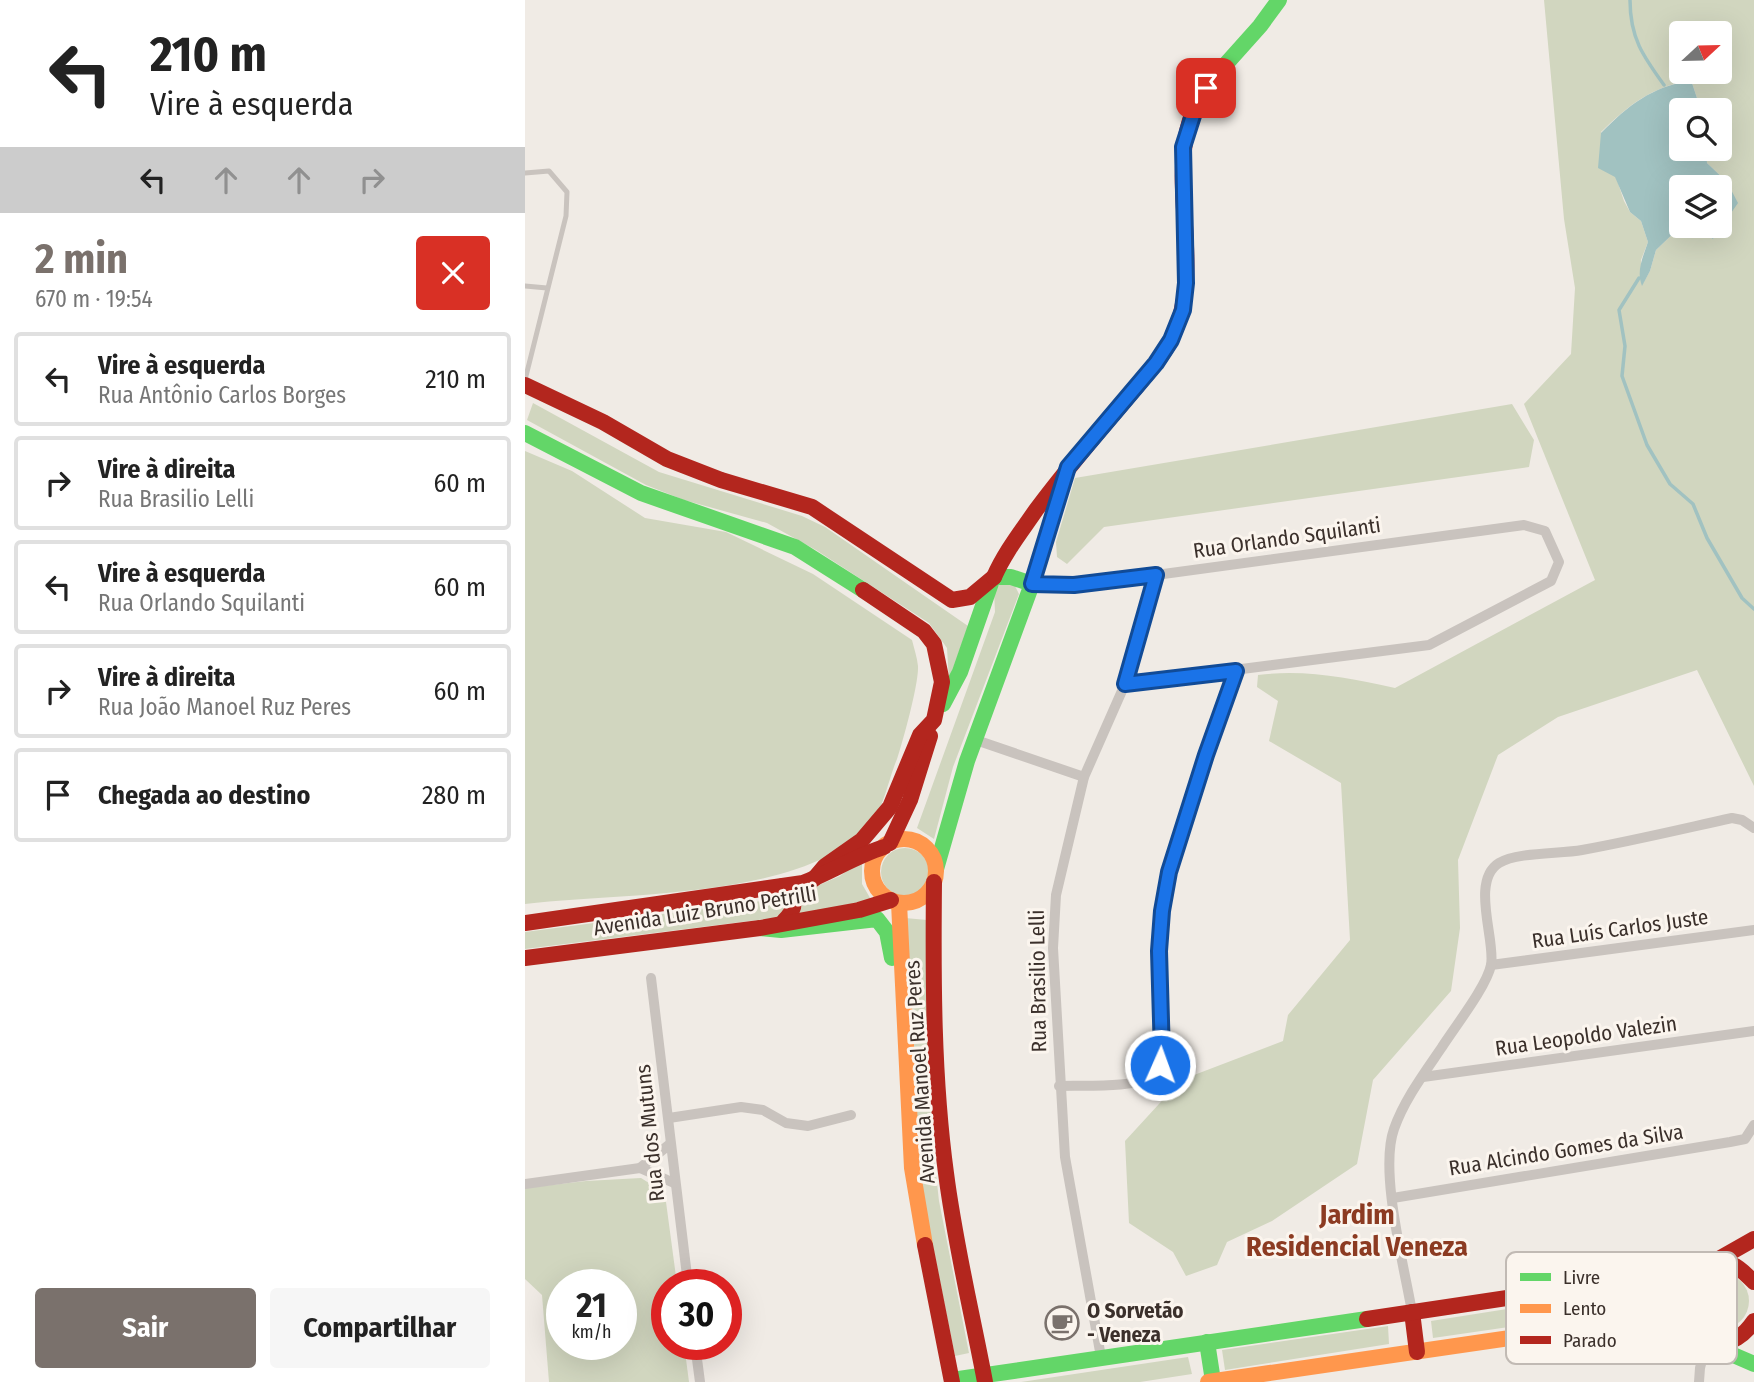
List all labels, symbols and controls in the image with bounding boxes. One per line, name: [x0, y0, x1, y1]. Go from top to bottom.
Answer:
north arrow: [1669, 21, 1733, 84]
map controls: [1669, 21, 1732, 238]
text: 210 m: [150, 25, 267, 84]
icon: left: [35, 28, 126, 119]
pin: [1176, 58, 1236, 118]
icon: arrive: [1187, 69, 1225, 107]
text: Vire à esquerda: [150, 85, 353, 123]
button: search: [1669, 98, 1732, 161]
icon: left: [134, 161, 172, 199]
icon: ahead: [207, 161, 245, 199]
icon: ahead: [280, 161, 318, 199]
icon: right: [353, 161, 391, 199]
button: layers: [1669, 175, 1732, 238]
text: 2 min: [35, 234, 128, 284]
button: close: [416, 236, 490, 310]
text: 670 m · 19:54: [35, 285, 153, 313]
text: Vire à esquerda: [98, 350, 265, 381]
icon: left: [39, 360, 77, 398]
text: 210 m: [425, 364, 486, 395]
text: Rua Antônio Carlos Borges: [98, 381, 346, 409]
text: Vire à direita: [98, 454, 236, 485]
icon: right: [39, 464, 77, 502]
text: 60 m: [433, 468, 486, 499]
text: Rua Brasilio Lelli: [98, 485, 254, 513]
street label: Rua Orlando Squilanti: [1192, 512, 1382, 564]
text: Vire à esquerda: [98, 558, 265, 589]
icon: left: [39, 568, 77, 606]
text: 60 m: [433, 572, 486, 603]
text: Rua Orlando Squilanti: [98, 589, 305, 617]
text: Vire à direita: [98, 662, 236, 693]
icon: right: [39, 672, 77, 710]
text: 60 m: [433, 676, 486, 707]
text: Rua João Manoel Ruz Peres: [98, 693, 351, 721]
icon: arrive: [39, 776, 77, 814]
text: Chegada ao destino: [98, 780, 310, 811]
text: 280 m: [422, 780, 486, 811]
street label: Avenida Luiz Bruno Petrilli: [592, 881, 818, 941]
street label: Rua Luís Carlos Juste: [1530, 904, 1710, 954]
street label: Rua Brasilio Lelli: [1024, 909, 1052, 1053]
street label: Avenida Manoel Ruz Peres: [899, 959, 941, 1185]
street label: Rua Leopoldo Valezin: [1494, 1010, 1678, 1062]
position arrow: [1123, 1028, 1197, 1102]
street label: Rua dos Mutuns: [630, 1063, 670, 1203]
street label: Rua Alcindo Gomes da Silva: [1447, 1119, 1685, 1181]
district label: Jardim Residencial Veneza: [1246, 1198, 1468, 1263]
legend: [1506, 1252, 1737, 1364]
text: Livre: [1563, 1266, 1600, 1289]
speed limit sign: 30: [651, 1269, 742, 1360]
text: 21: [576, 1284, 607, 1326]
button: Sair: [35, 1288, 256, 1368]
button: Compartilhar: [270, 1288, 490, 1368]
text: Lento: [1563, 1297, 1606, 1320]
place label: O Sorvetão - Veneza: [1087, 1298, 1184, 1348]
cafe icon: O Sorvetão - Veneza: [1043, 1304, 1081, 1342]
text: km/h: [571, 1321, 612, 1343]
text: Parado: [1563, 1329, 1617, 1352]

